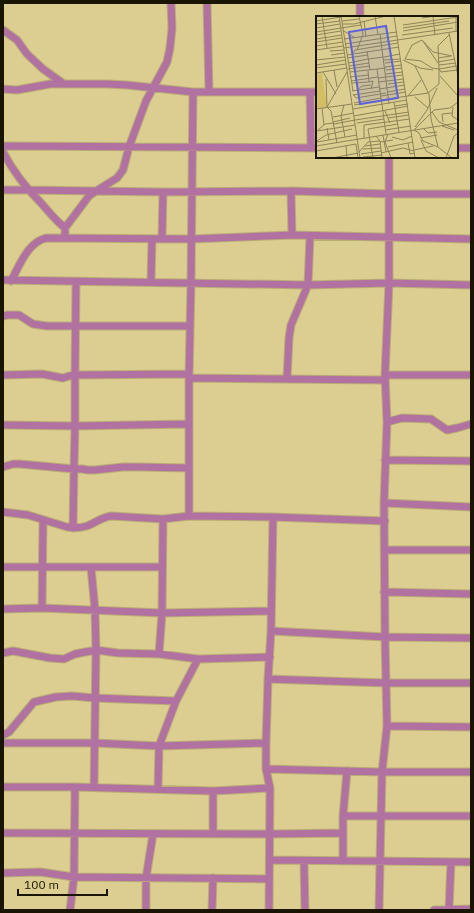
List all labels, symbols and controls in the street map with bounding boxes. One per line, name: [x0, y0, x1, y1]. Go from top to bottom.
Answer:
inset map: [316, 16, 458, 158]
scale bar: [18, 871, 107, 897]
text: 100 m: [24, 877, 59, 892]

